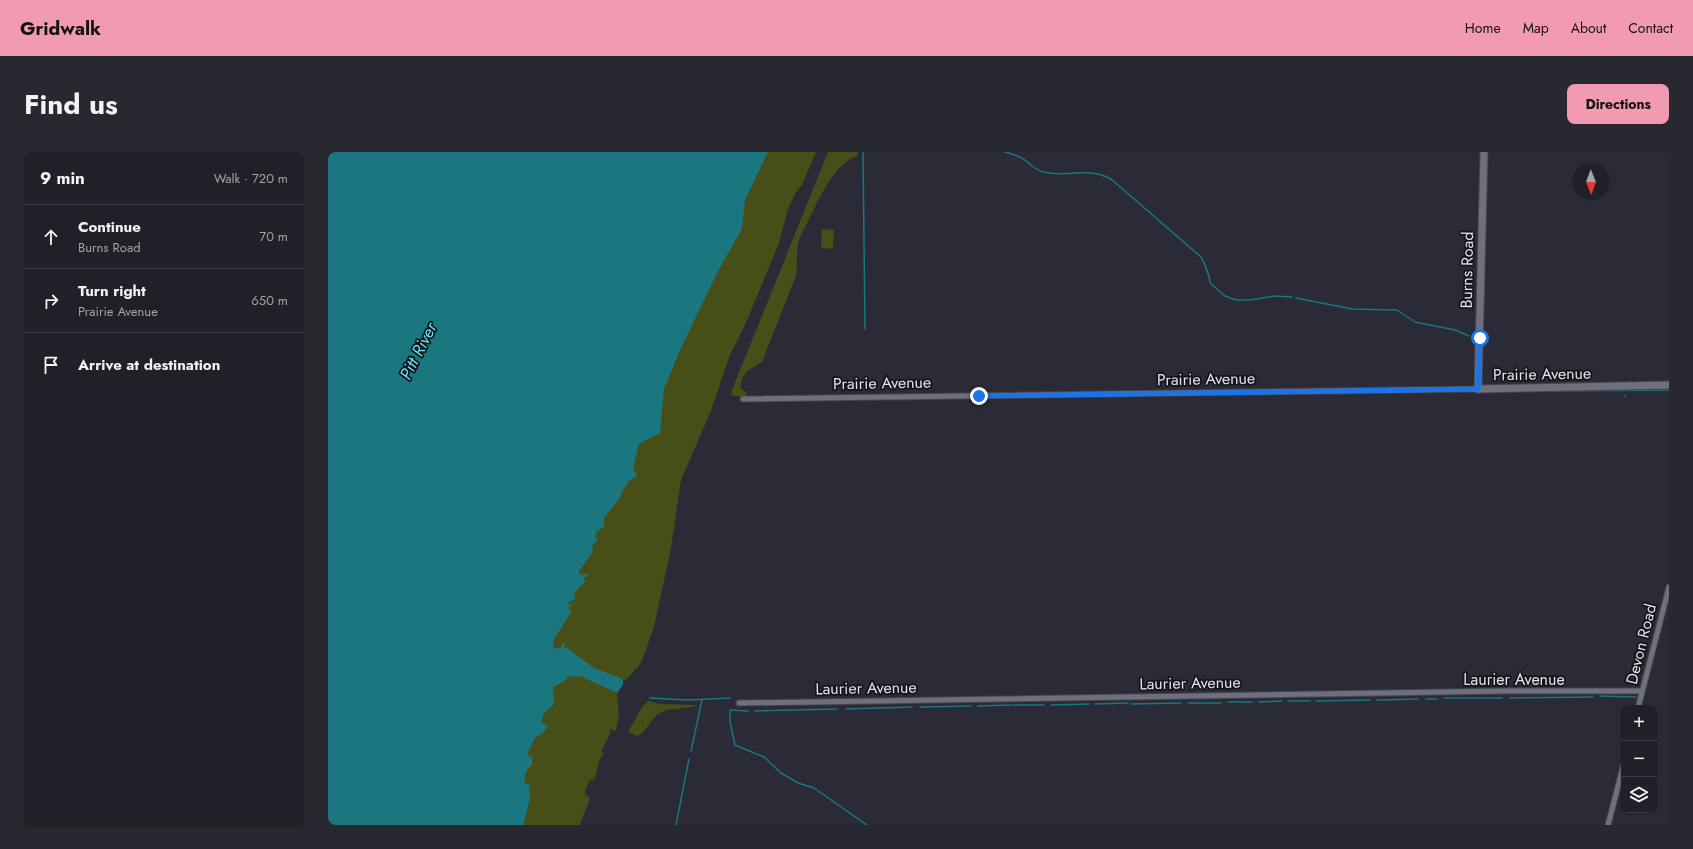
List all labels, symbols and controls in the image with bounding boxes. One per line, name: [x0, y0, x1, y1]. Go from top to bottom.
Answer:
text: Gridwalk: [20, 15, 101, 42]
text: Home: [1465, 18, 1501, 38]
text: Map: [1523, 18, 1549, 38]
text: About: [1571, 18, 1606, 38]
text: Contact: [1628, 18, 1673, 38]
text: Find us: [24, 84, 118, 125]
button: Directions: [1567, 84, 1669, 124]
north arrow: [1573, 164, 1609, 200]
text: 9 min: [40, 166, 85, 190]
text: Walk · 720 m: [214, 169, 288, 188]
text: Continue: [78, 216, 141, 238]
icon: ahead: [40, 226, 62, 248]
text: 70 m: [259, 227, 288, 246]
street label: Burns Road: [1455, 231, 1479, 309]
text: Burns Road: [78, 238, 141, 257]
text: Turn right: [78, 280, 146, 302]
icon: right: [40, 290, 62, 312]
text: 650 m: [251, 291, 288, 310]
text: Prairie Avenue: [78, 302, 158, 321]
water label: Pitt River: [393, 317, 443, 384]
route start: [1471, 329, 1489, 347]
icon: arrive: [40, 354, 62, 376]
text: Arrive at destination: [78, 354, 220, 376]
street label: Prairie Avenue: [1493, 362, 1591, 386]
street label: Prairie Avenue: [1157, 367, 1255, 391]
street label: Prairie Avenue: [833, 371, 931, 395]
route end: [970, 387, 988, 405]
street label: Devon Road: [1620, 601, 1662, 687]
street label: Laurier Avenue: [1463, 668, 1565, 691]
street label: Laurier Avenue: [1139, 671, 1241, 695]
street label: Laurier Avenue: [815, 676, 917, 700]
map controls: [1621, 705, 1657, 813]
button: +: [1621, 705, 1657, 741]
button: −: [1621, 741, 1657, 777]
button: layers: [1621, 777, 1657, 813]

